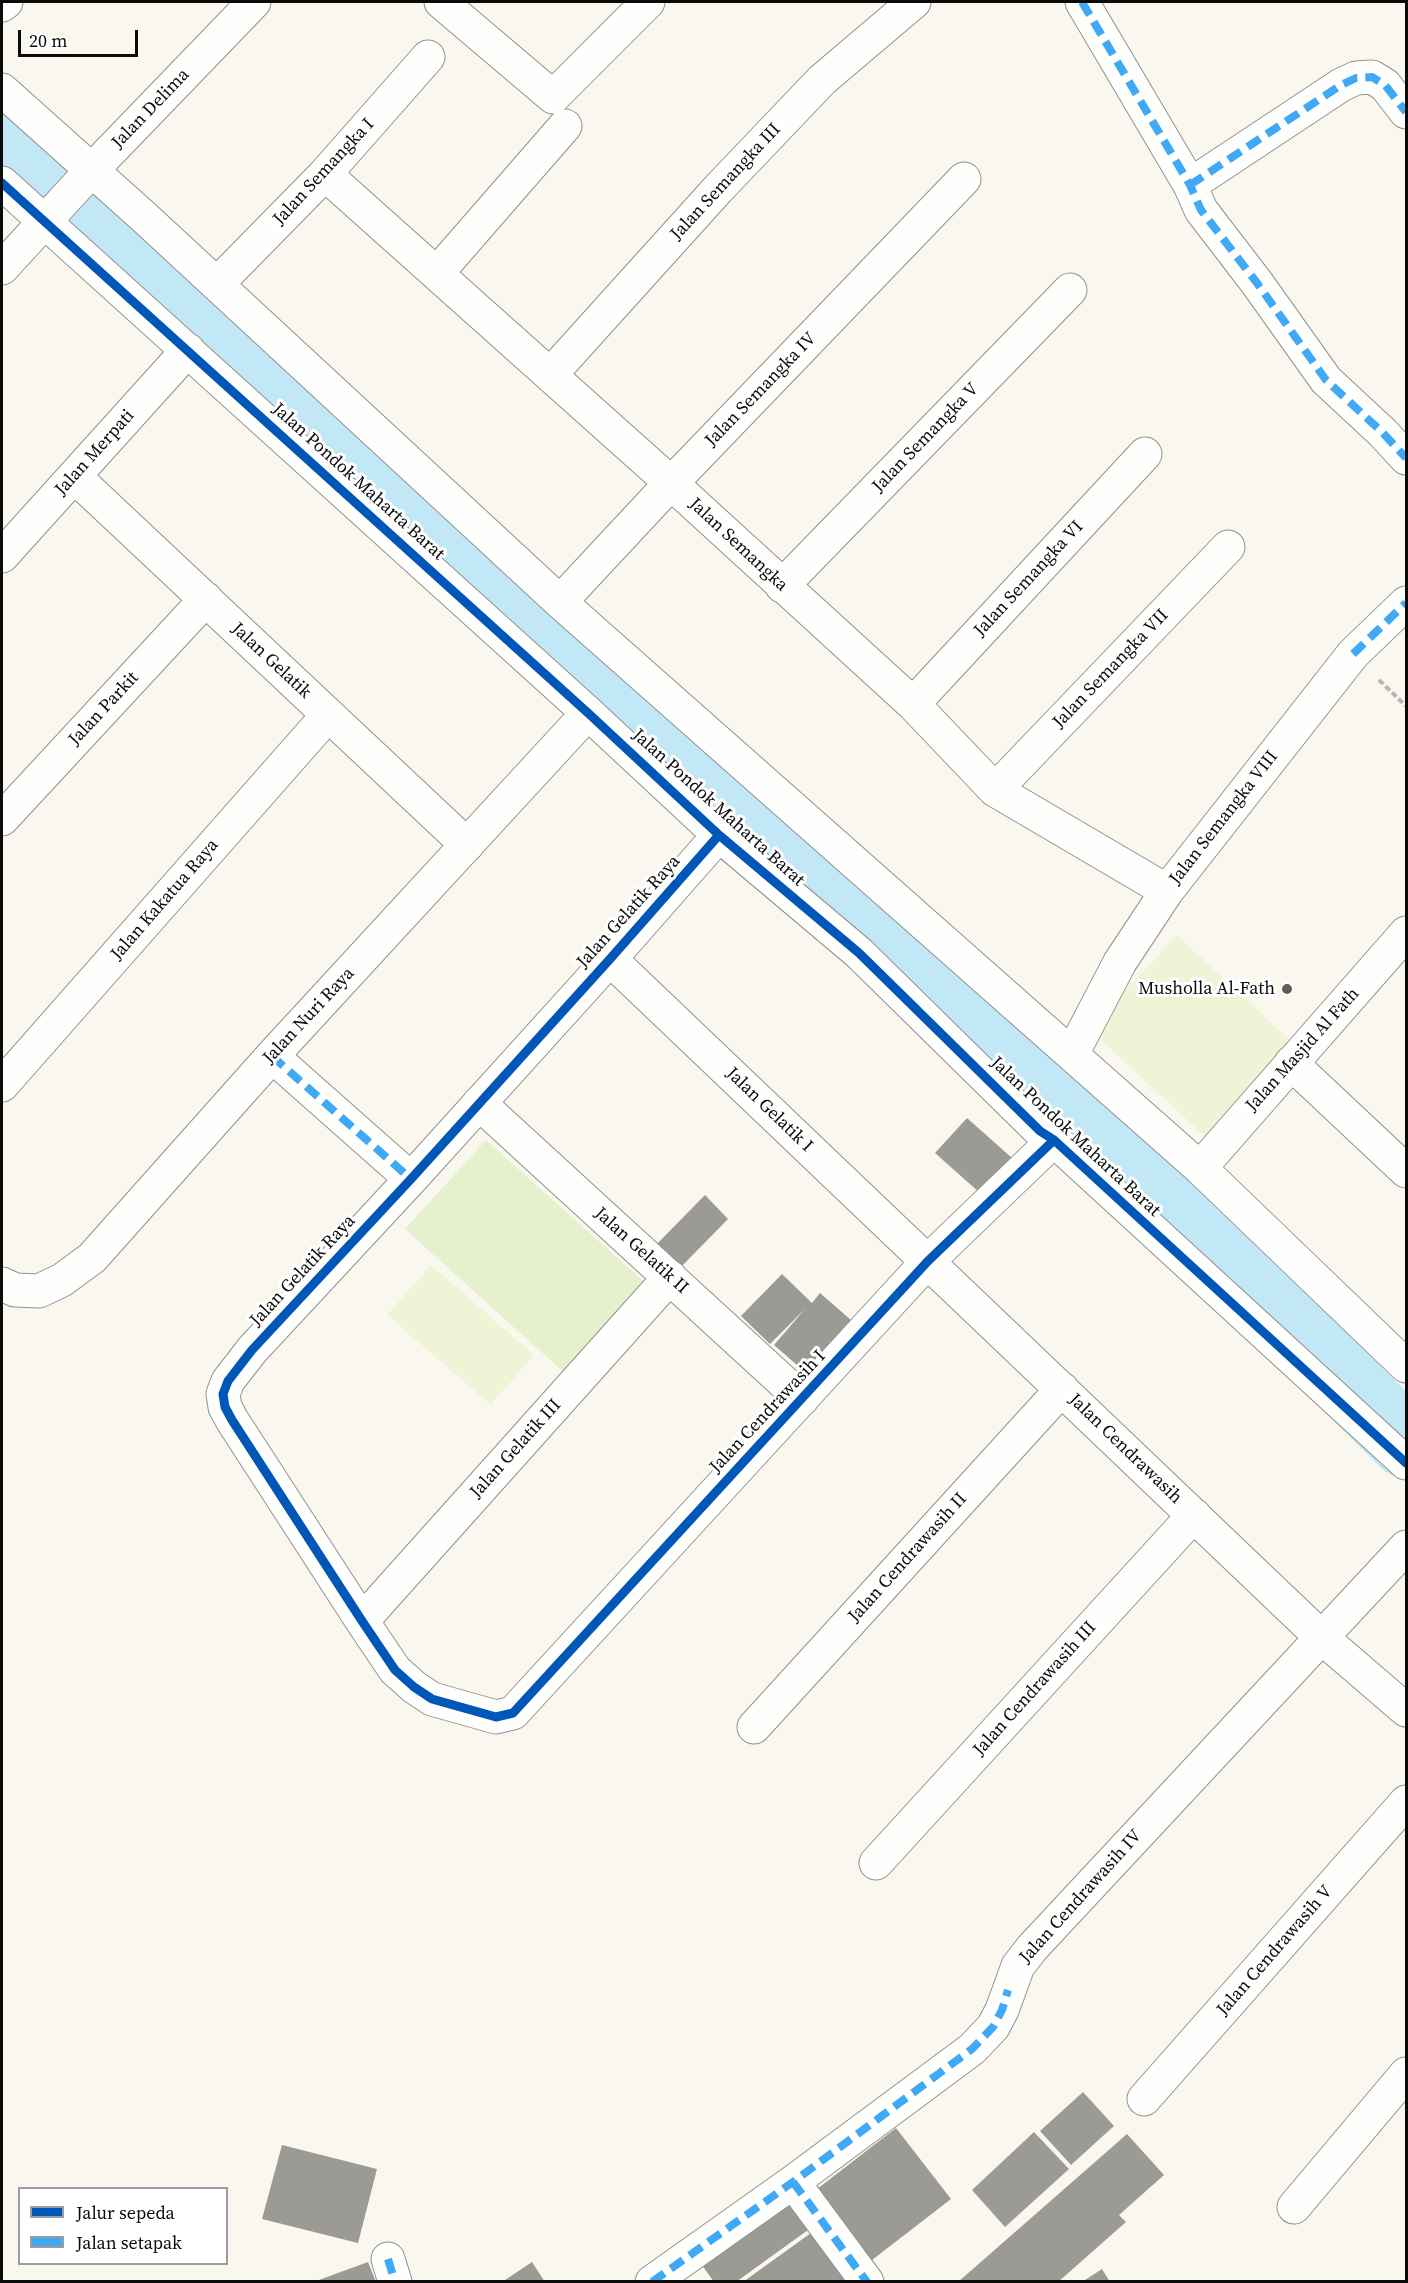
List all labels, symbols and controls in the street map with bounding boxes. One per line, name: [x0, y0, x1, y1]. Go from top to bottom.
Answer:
scale bar: [21, 18, 141, 56]
text: 20 m: [29, 28, 67, 53]
street label: Jalan Delima: [108, 65, 194, 153]
street label: Jalan Semangka I: [269, 114, 379, 230]
street label: Jalan Semangka III: [666, 119, 786, 245]
street label: Jalan Semangka IV: [701, 328, 821, 452]
street label: Jalan Semangka V: [868, 379, 984, 497]
street label: Jalan Pondok Maharta Barat: [267, 399, 449, 565]
street label: Jalan Merpati: [51, 406, 139, 500]
street label: Jalan Semangka: [684, 494, 792, 596]
street label: Jalan Semangka VI: [970, 517, 1088, 641]
street label: Jalan Semangka VII: [1049, 605, 1173, 733]
street label: Jalan Gelatik: [227, 619, 315, 703]
street label: Jalan Parkit: [64, 668, 144, 750]
street label: Jalan Pondok Maharta Barat: [627, 725, 809, 891]
street label: Jalan Semangka VIII: [1165, 747, 1283, 889]
street label: Jalan Kakatua Raya: [107, 835, 223, 965]
street label: Jalan Gelatik Raya: [573, 851, 685, 973]
street label: Jalan Nuri Raya: [259, 963, 359, 1069]
place label: Musholla Al-Fath: [1138, 978, 1275, 1000]
marker: Musholla Al-Fath: [1280, 982, 1294, 996]
street label: Jalan Masjid Al Fath: [1242, 984, 1364, 1116]
street label: Jalan Pondok Maharta Barat: [985, 1052, 1165, 1222]
street label: Jalan Gelatik I: [721, 1063, 817, 1157]
street label: Jalan Gelatik II: [590, 1203, 692, 1299]
street label: Jalan Gelatik Raya: [246, 1211, 360, 1331]
street label: Jalan Cendrawasih I: [705, 1346, 831, 1478]
street label: Jalan Cendrawasih: [1064, 1389, 1186, 1509]
street label: Jalan Gelatik III: [466, 1395, 566, 1503]
street label: Jalan Cendrawasih II: [844, 1489, 972, 1627]
street label: Jalan Cendrawasih III: [969, 1617, 1101, 1761]
street label: Jalan Cendrawasih IV: [1015, 1826, 1147, 1968]
street label: Jalan Cendrawasih V: [1213, 1881, 1337, 2021]
legend: [18, 2187, 228, 2265]
text: Jalur sepeda: [76, 2200, 175, 2225]
text: Jalan setapak: [76, 2230, 182, 2255]

